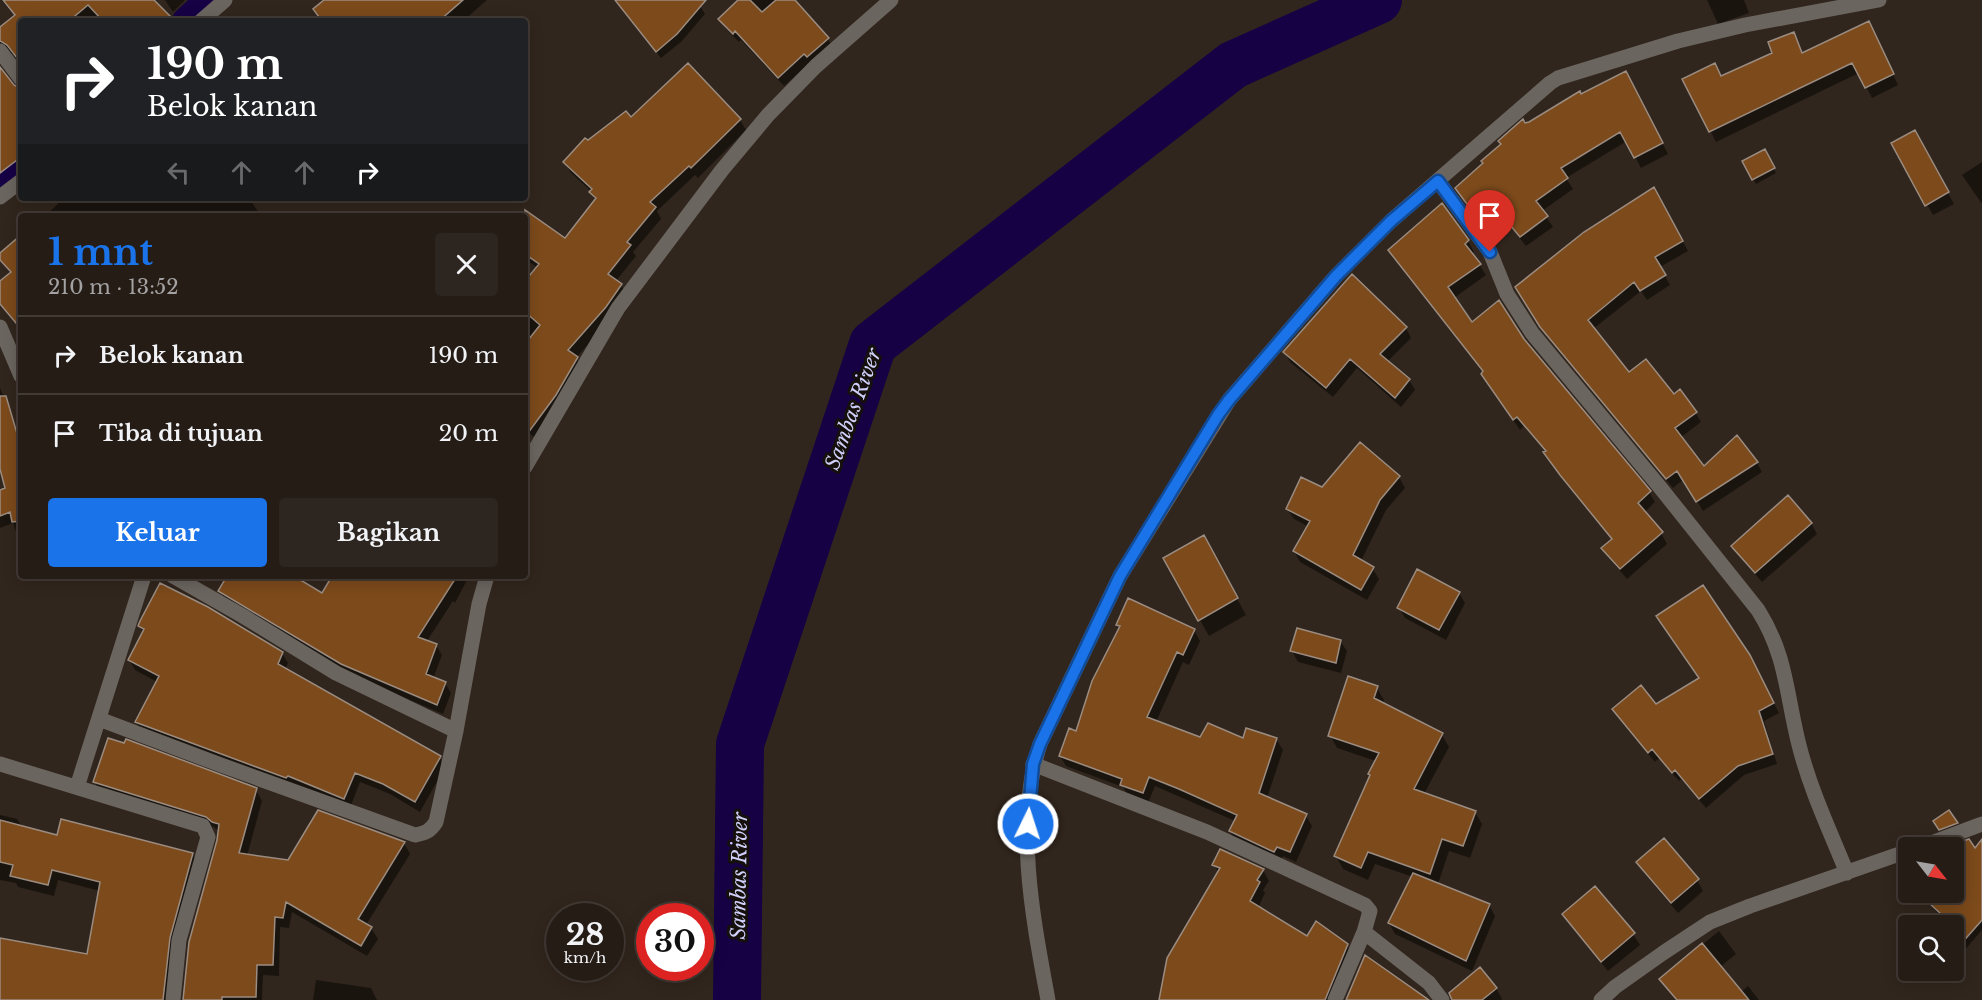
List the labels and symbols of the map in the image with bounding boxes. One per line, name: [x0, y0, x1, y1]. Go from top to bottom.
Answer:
pin: [1464, 190, 1515, 252]
water label: Sambas River: [820, 344, 886, 473]
position arrow: [996, 792, 1060, 856]
water label: Sambas River: [726, 811, 752, 940]
north arrow: [1898, 837, 1964, 903]
speed limit sign: 30: [636, 903, 714, 981]

